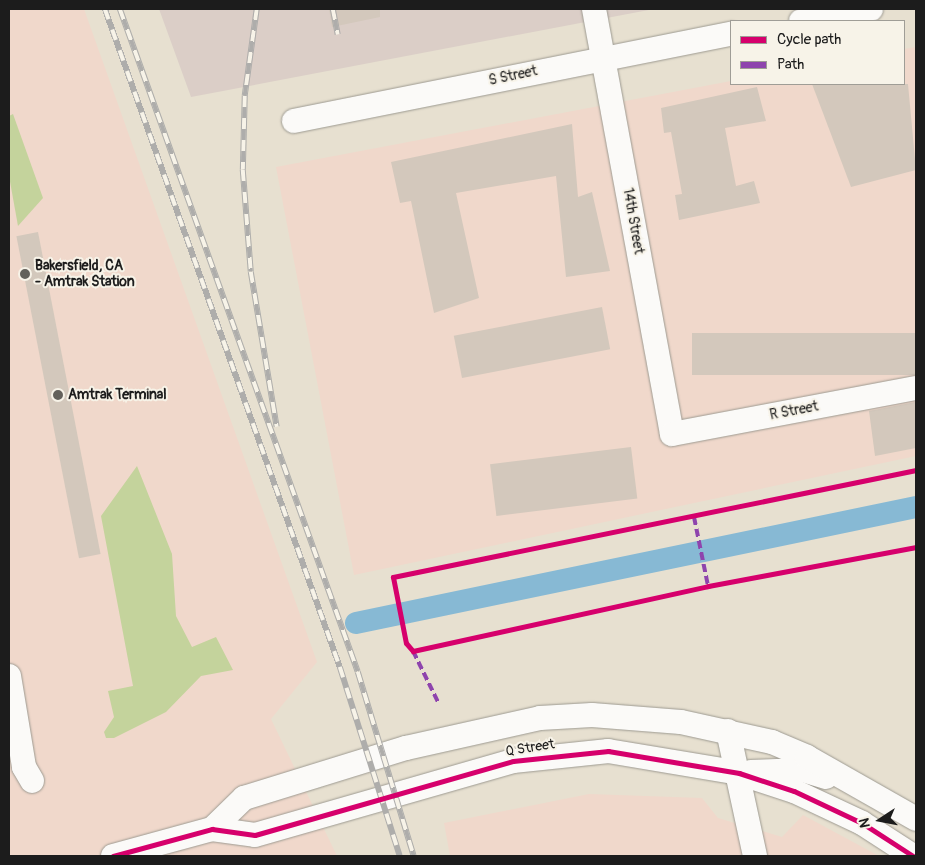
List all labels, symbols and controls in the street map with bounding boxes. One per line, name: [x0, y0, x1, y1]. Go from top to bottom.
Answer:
legend: [730, 20, 905, 85]
text: Cycle path: [777, 30, 841, 49]
text: Path: [777, 55, 804, 74]
street label: S Street: [487, 63, 539, 89]
street label: 14th Street: [619, 187, 647, 255]
place label: Bakersfield, CA - Amtrak Station: [35, 258, 135, 290]
marker: Bakersfield, CA - Amtrak Station: [19, 268, 31, 280]
place label: Amtrak Terminal: [68, 387, 167, 403]
marker: Amtrak Terminal: [52, 389, 64, 401]
street label: R Street: [768, 398, 820, 424]
street label: Q Street: [504, 736, 556, 760]
north arrow: [855, 795, 905, 845]
text: N: [856, 817, 874, 829]

